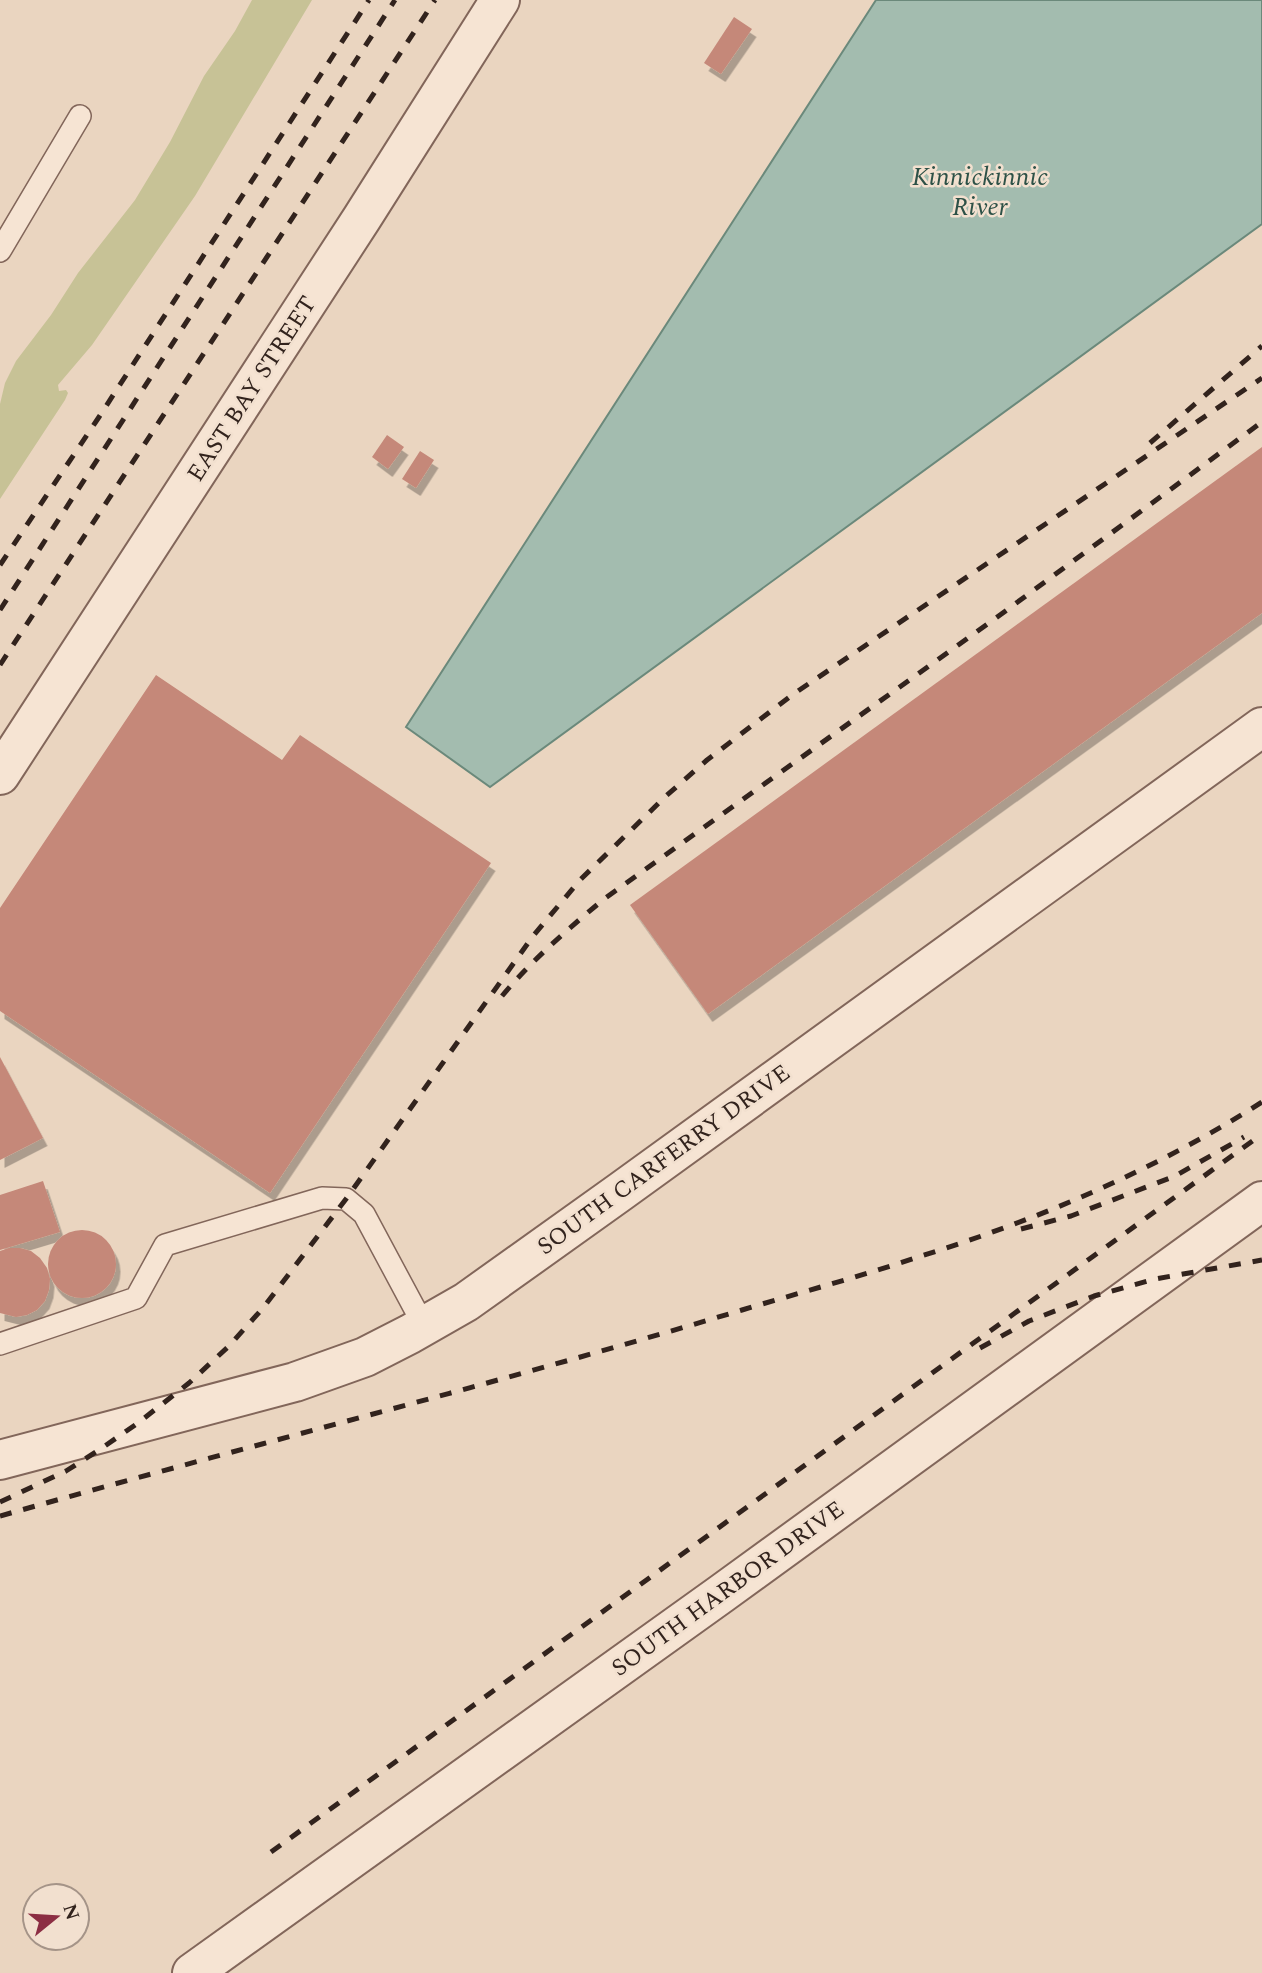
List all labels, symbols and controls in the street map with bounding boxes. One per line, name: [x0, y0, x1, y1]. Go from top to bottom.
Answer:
water label: Kinnickinnic River: [912, 157, 1048, 227]
street label: EAST BAY STREET: [178, 289, 326, 489]
street label: SOUTH CARFERRY DRIVE: [530, 1056, 798, 1264]
street label: SOUTH HARBOR DRIVE: [604, 1492, 852, 1686]
north arrow: [21, 1882, 91, 1952]
text: N: [55, 1900, 87, 1924]

